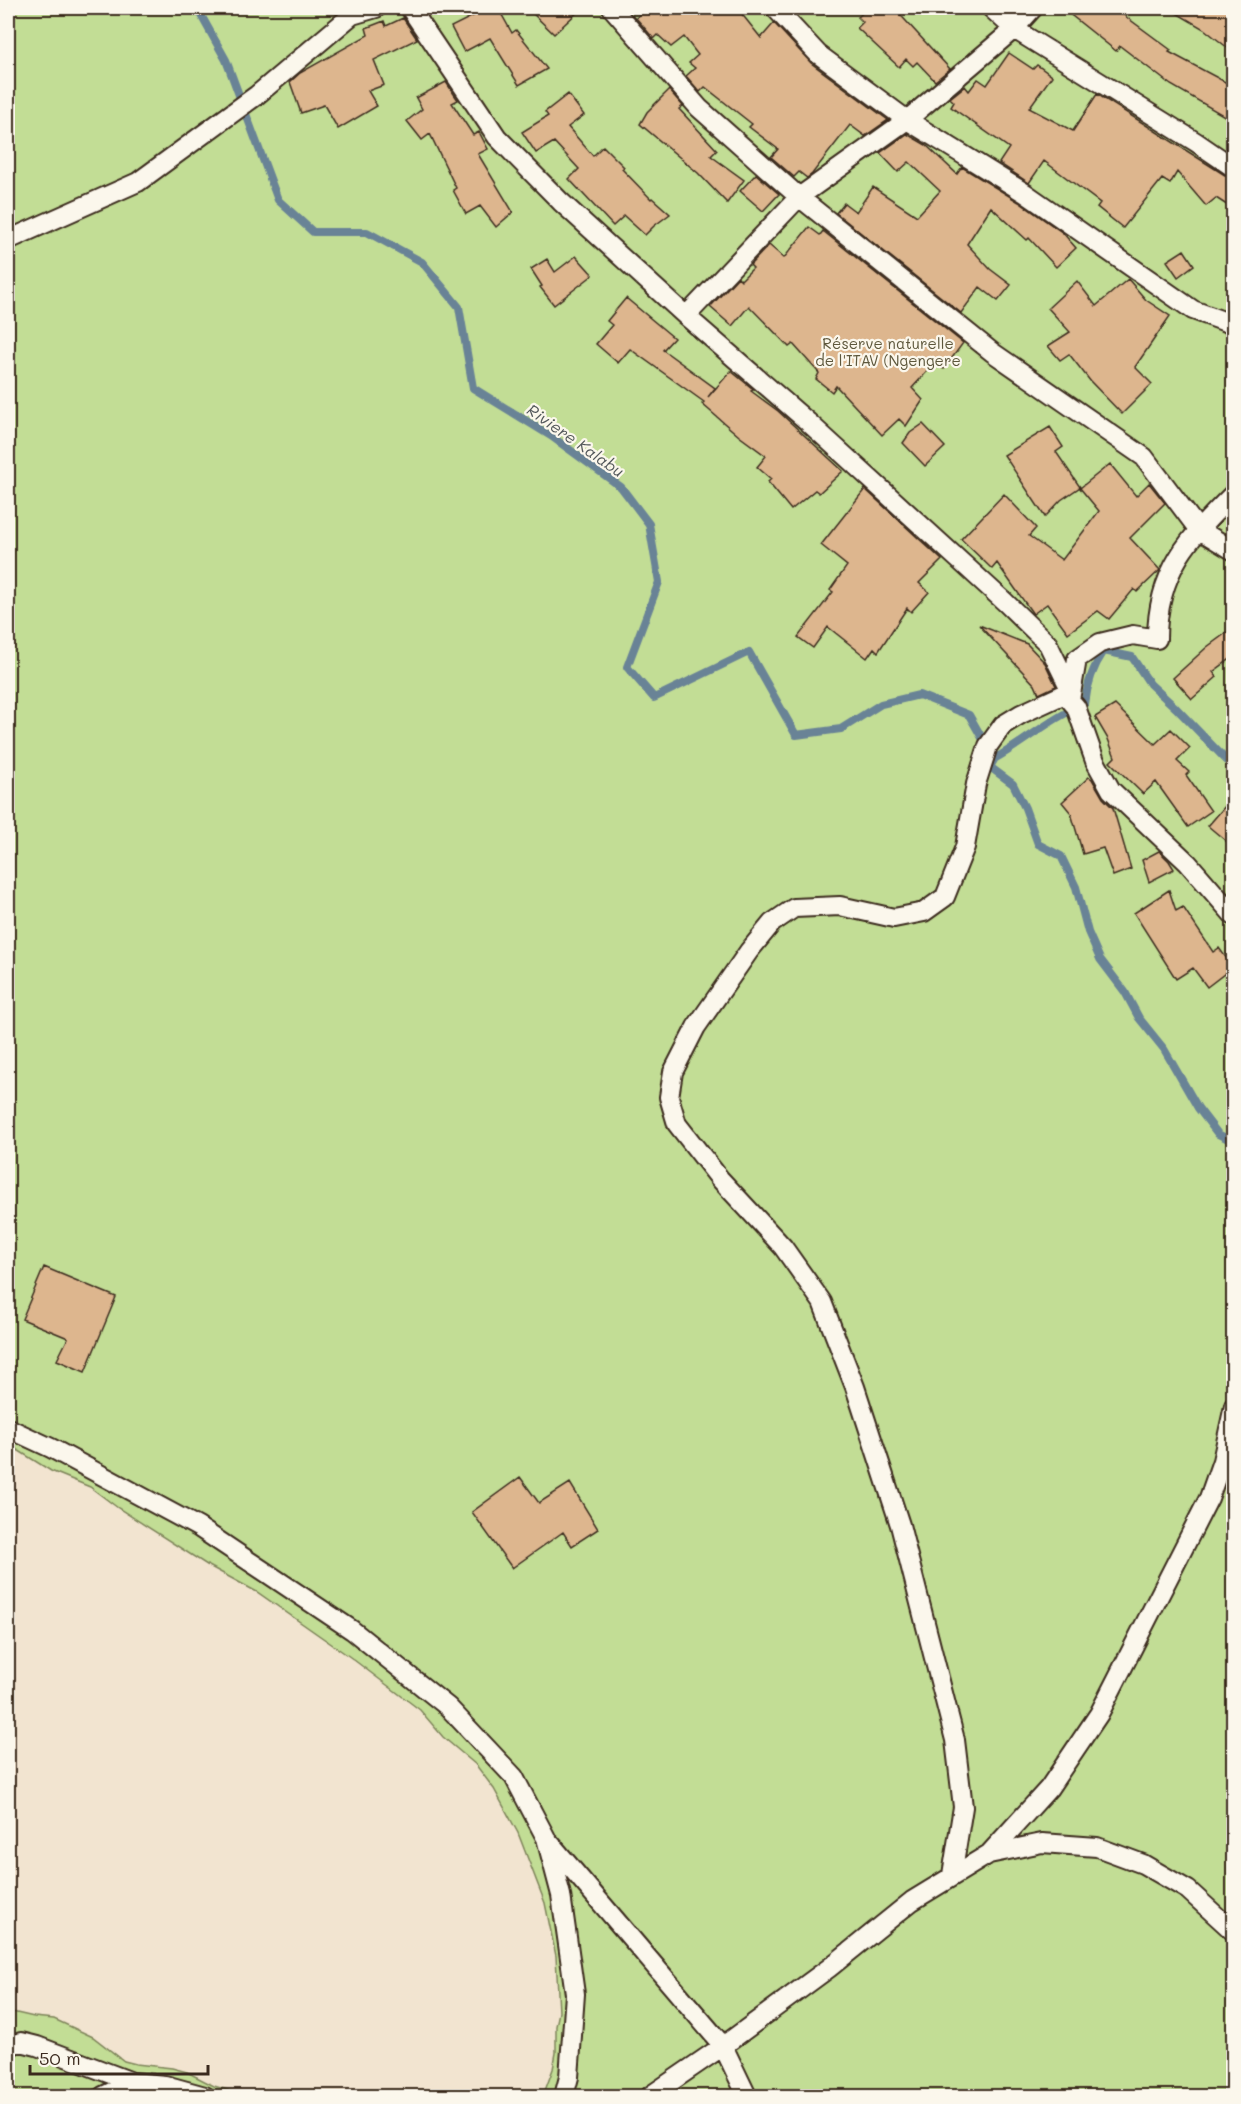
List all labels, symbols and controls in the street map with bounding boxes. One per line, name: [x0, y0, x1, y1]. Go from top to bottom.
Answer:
park label: Réserve naturelle de l'ITAV (Ngengere: [815, 333, 961, 370]
water label: Riviere Kalabu: [523, 399, 629, 481]
scale bar: [30, 2038, 208, 2076]
text: 50 m: [39, 2046, 81, 2070]

